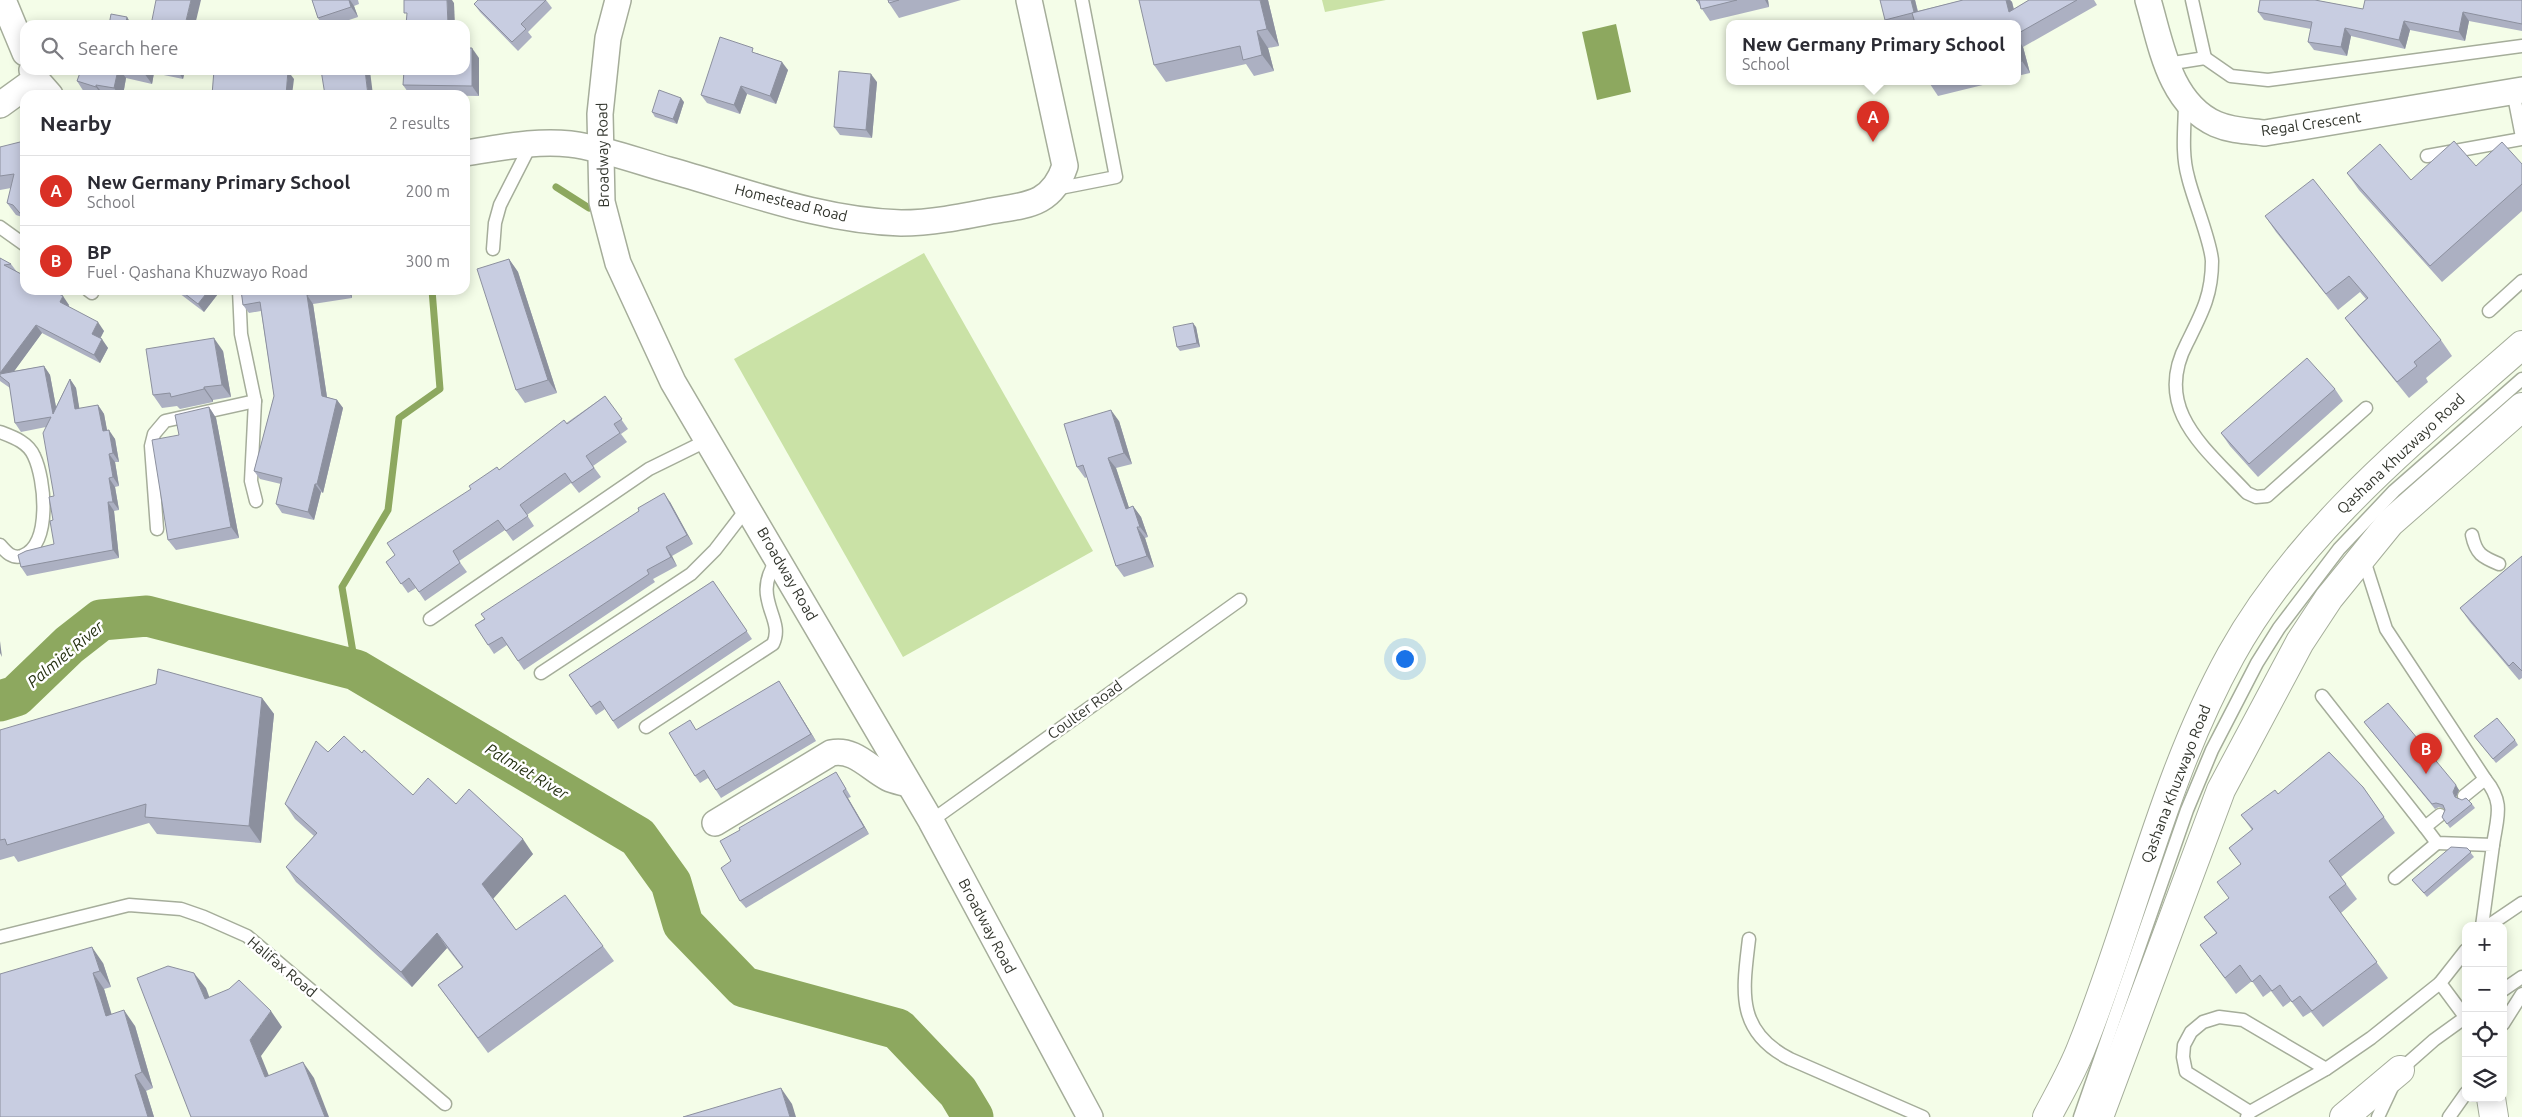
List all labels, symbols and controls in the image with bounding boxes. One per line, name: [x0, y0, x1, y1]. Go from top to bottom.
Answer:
search box: [20, 20, 470, 75]
popup: [1726, 20, 2021, 85]
text: New Germany Primary School: [1742, 33, 2005, 55]
icon: search: [38, 34, 66, 62]
text: Search here: [78, 37, 178, 59]
text: School: [1742, 55, 1790, 73]
pin: A: [1857, 101, 1889, 142]
street label: Broadway Road: [593, 102, 612, 208]
street label: Regal Crescent: [2260, 108, 2362, 139]
text: Nearby: [40, 111, 111, 135]
text: 2 results: [389, 114, 450, 132]
text: New Germany Primary School: [87, 171, 350, 193]
street label: Homestead Road: [733, 180, 849, 225]
text: A: [50, 182, 62, 200]
text: 200 m: [405, 182, 450, 200]
text: School: [87, 193, 135, 211]
text: BP: [87, 241, 112, 263]
text: B: [51, 252, 61, 270]
text: 300 m: [405, 252, 450, 270]
text: Fuel · Qashana Khuzwayo Road: [87, 263, 308, 281]
street label: Qashana Khuzwayo Road: [2333, 390, 2468, 517]
street label: Broadway Road: [754, 524, 821, 623]
water label: Palmiet River: [23, 617, 107, 691]
your location: [1392, 646, 1418, 672]
street label: Coulter Road: [1044, 677, 1125, 742]
street label: Qashana Khuzwayo Road: [2137, 702, 2214, 865]
pin: B: [2410, 733, 2442, 774]
water label: Palmiet River: [482, 739, 572, 803]
street label: Broadway Road: [955, 875, 1020, 976]
map controls: [2462, 922, 2507, 1102]
button: +: [2462, 922, 2507, 967]
street label: Halifax Road: [244, 933, 320, 1000]
button: −: [2462, 967, 2507, 1012]
button: locate: [2462, 1012, 2507, 1057]
button: layers: [2462, 1057, 2507, 1102]

